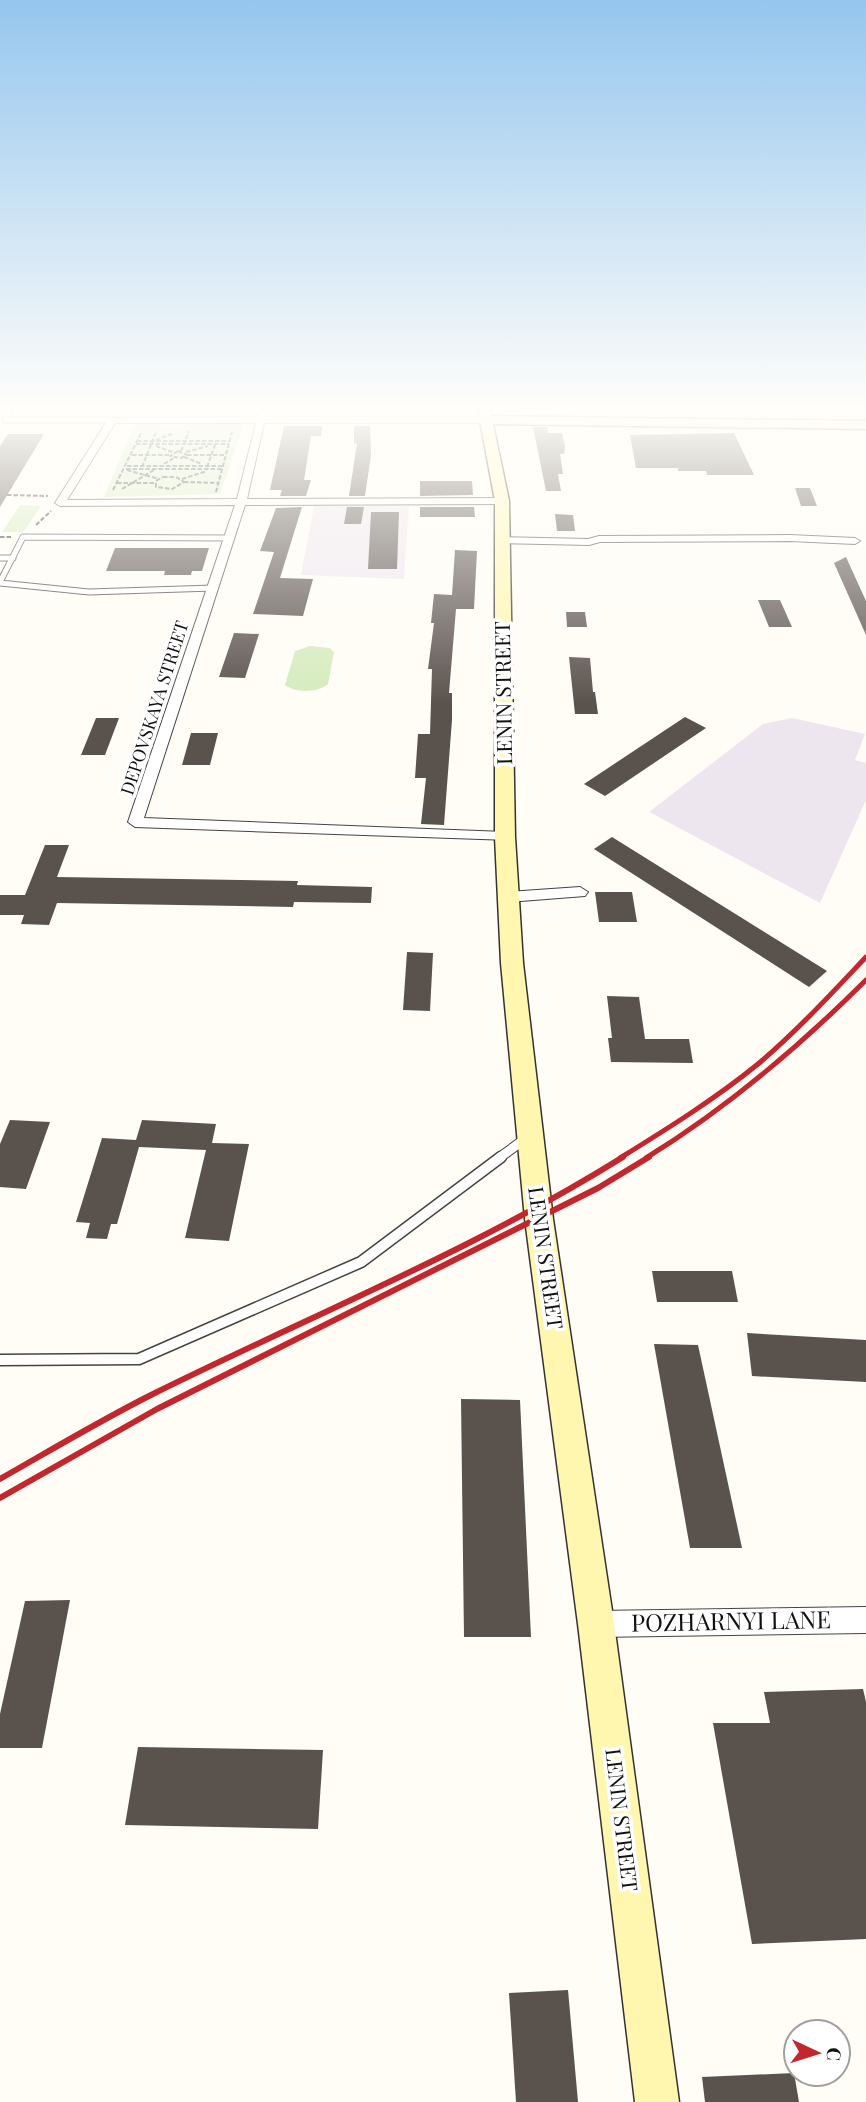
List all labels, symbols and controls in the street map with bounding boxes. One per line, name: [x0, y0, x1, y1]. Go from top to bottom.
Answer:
street label: DEPOVSKAYA STREET: [115, 618, 194, 798]
street label: LENIN STREET: [487, 621, 517, 765]
street label: LENIN STREET: [523, 1185, 571, 1331]
street label: POZHARNYI LANE: [631, 1602, 831, 1638]
street label: LENIN STREET: [600, 1747, 646, 1893]
north arrow: [782, 2018, 852, 2088]
text: С: [822, 2047, 848, 2062]

